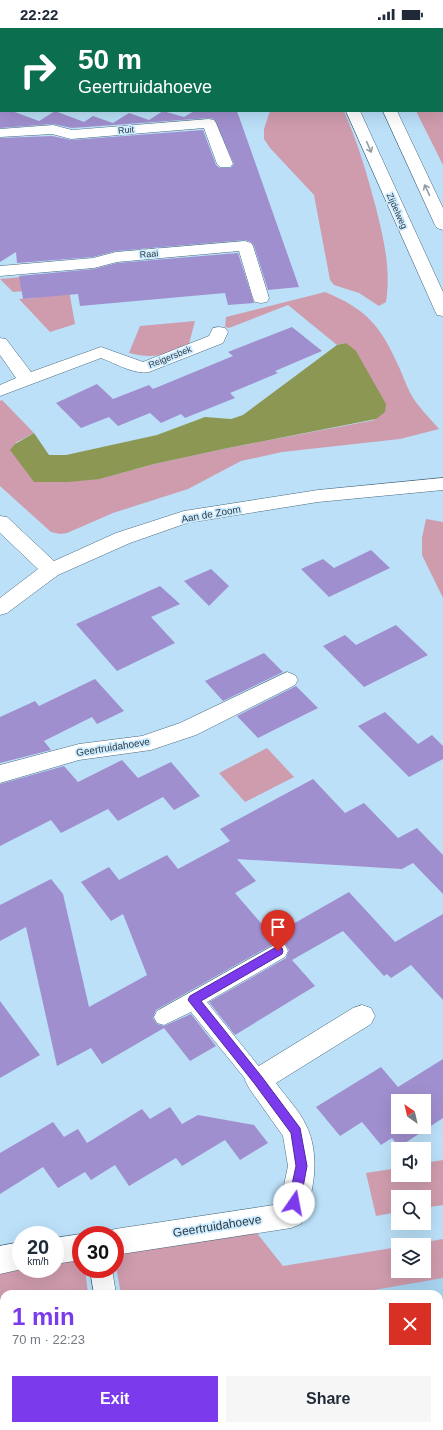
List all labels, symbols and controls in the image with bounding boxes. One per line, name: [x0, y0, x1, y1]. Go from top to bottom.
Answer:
text: 22:22: [20, 6, 58, 23]
icon: right: [12, 44, 64, 96]
text: 50 m: [78, 44, 142, 75]
text: Geertruidahoeve: [78, 77, 212, 97]
street label: Ruit: [118, 124, 135, 136]
one-way arrow: [365, 140, 373, 152]
one-way arrow: [422, 184, 430, 196]
street label: Zijdelweg: [385, 192, 409, 230]
street label: Raai: [139, 248, 159, 260]
street label: Reigersbek: [147, 344, 193, 370]
street label: Aan de Zoom: [180, 503, 242, 525]
street label: Geertruidahoeve: [75, 736, 151, 758]
pin: [261, 910, 295, 951]
icon: arrive: [267, 916, 289, 938]
north arrow: [391, 1094, 431, 1134]
map controls: [391, 1094, 431, 1278]
button: sound: [391, 1142, 431, 1182]
position arrow: [273, 1182, 315, 1224]
button: search: [391, 1190, 431, 1230]
street label: Geertruidahoeve: [172, 1212, 263, 1240]
speed limit sign: 30: [72, 1226, 124, 1278]
text: 20: [27, 1236, 49, 1258]
button: layers: [391, 1238, 431, 1278]
text: km/h: [27, 1256, 49, 1267]
text: 1 min: [12, 1303, 75, 1330]
button: close: [389, 1303, 431, 1345]
text: 70 m · 22:23: [12, 1332, 85, 1347]
button: Exit: [12, 1376, 218, 1422]
button: Share: [226, 1376, 431, 1422]

